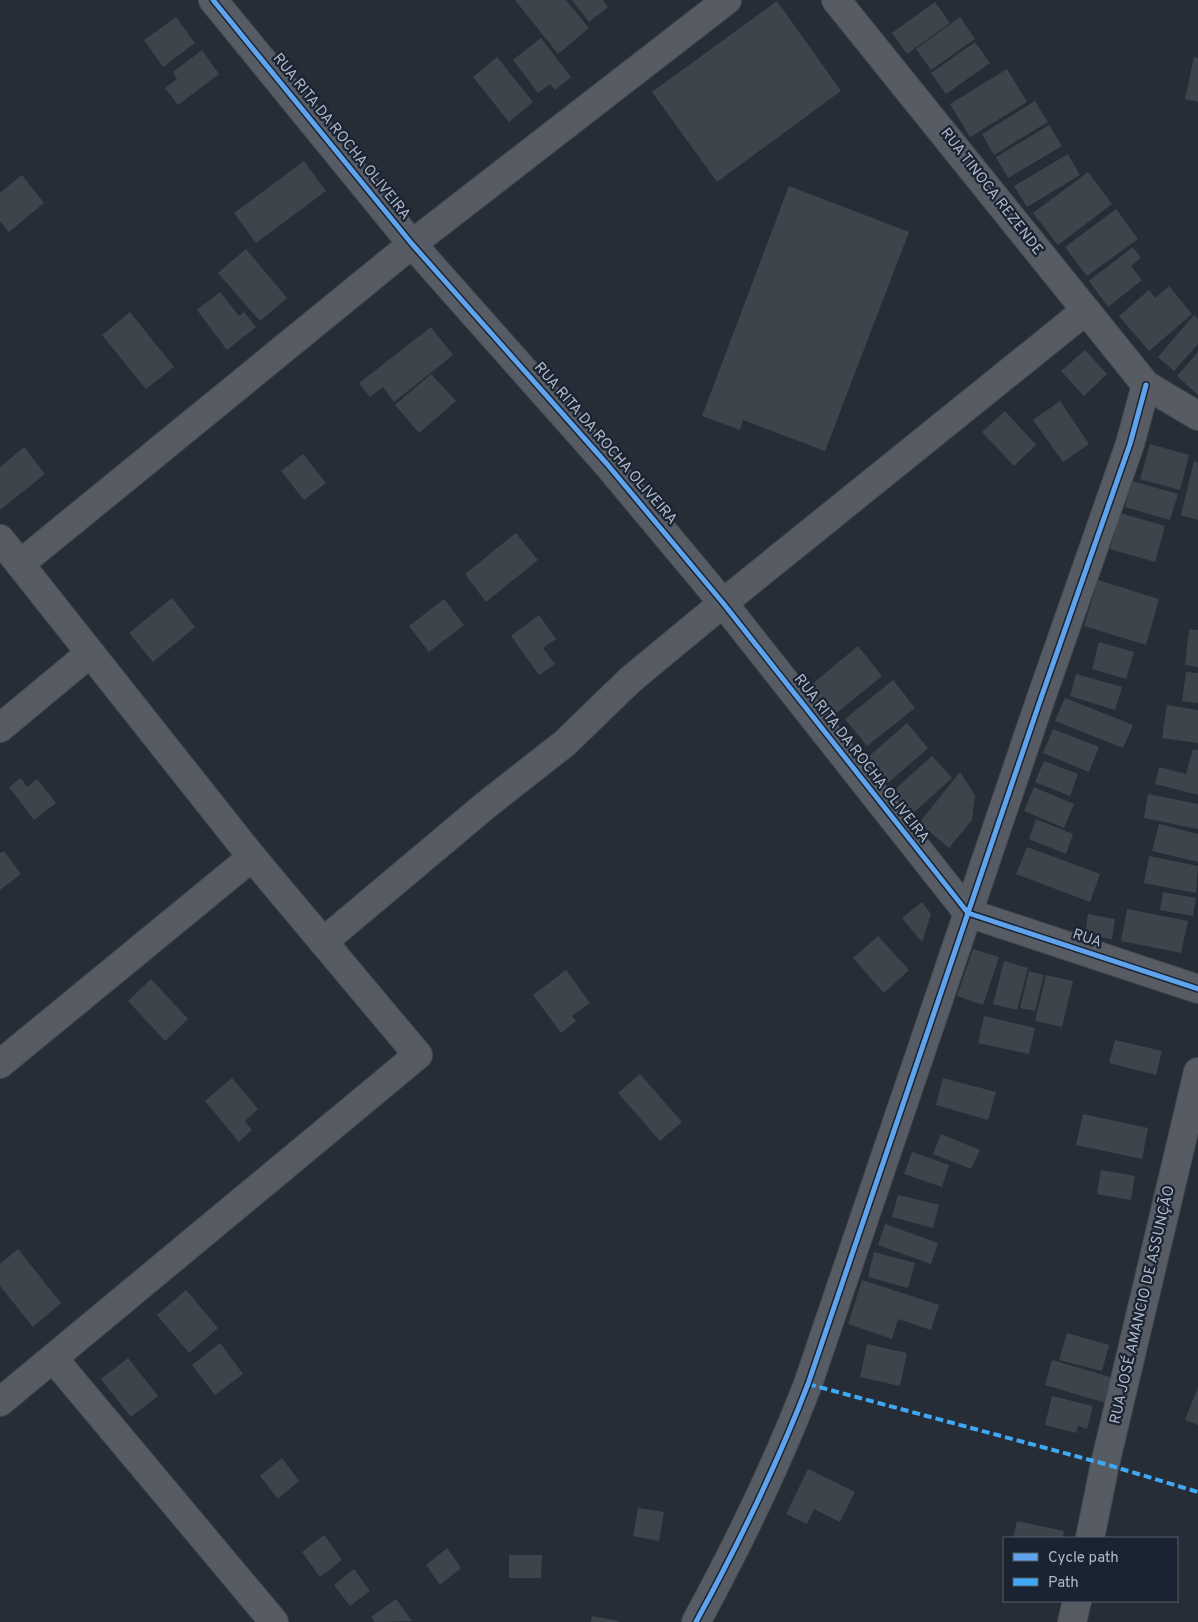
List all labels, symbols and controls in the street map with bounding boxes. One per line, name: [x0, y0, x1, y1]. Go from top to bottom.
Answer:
street label: RUA RITA DA ROCHA OLIVEIRA: [268, 50, 414, 224]
street label: RUA TINOCA REZENDE: [935, 125, 1047, 259]
street label: RUA RITA DA ROCHA OLIVEIRA: [529, 359, 681, 529]
street label: RUA RITA DA ROCHA OLIVEIRA: [789, 671, 933, 847]
street label: RUA: [1070, 925, 1104, 953]
street label: RUA JOSÉ AMANCIO DE ASSUNÇÃO: [1105, 1184, 1180, 1426]
legend: [1003, 1537, 1178, 1602]
text: Cycle path: [1048, 1549, 1119, 1568]
text: Path: [1048, 1574, 1079, 1593]

